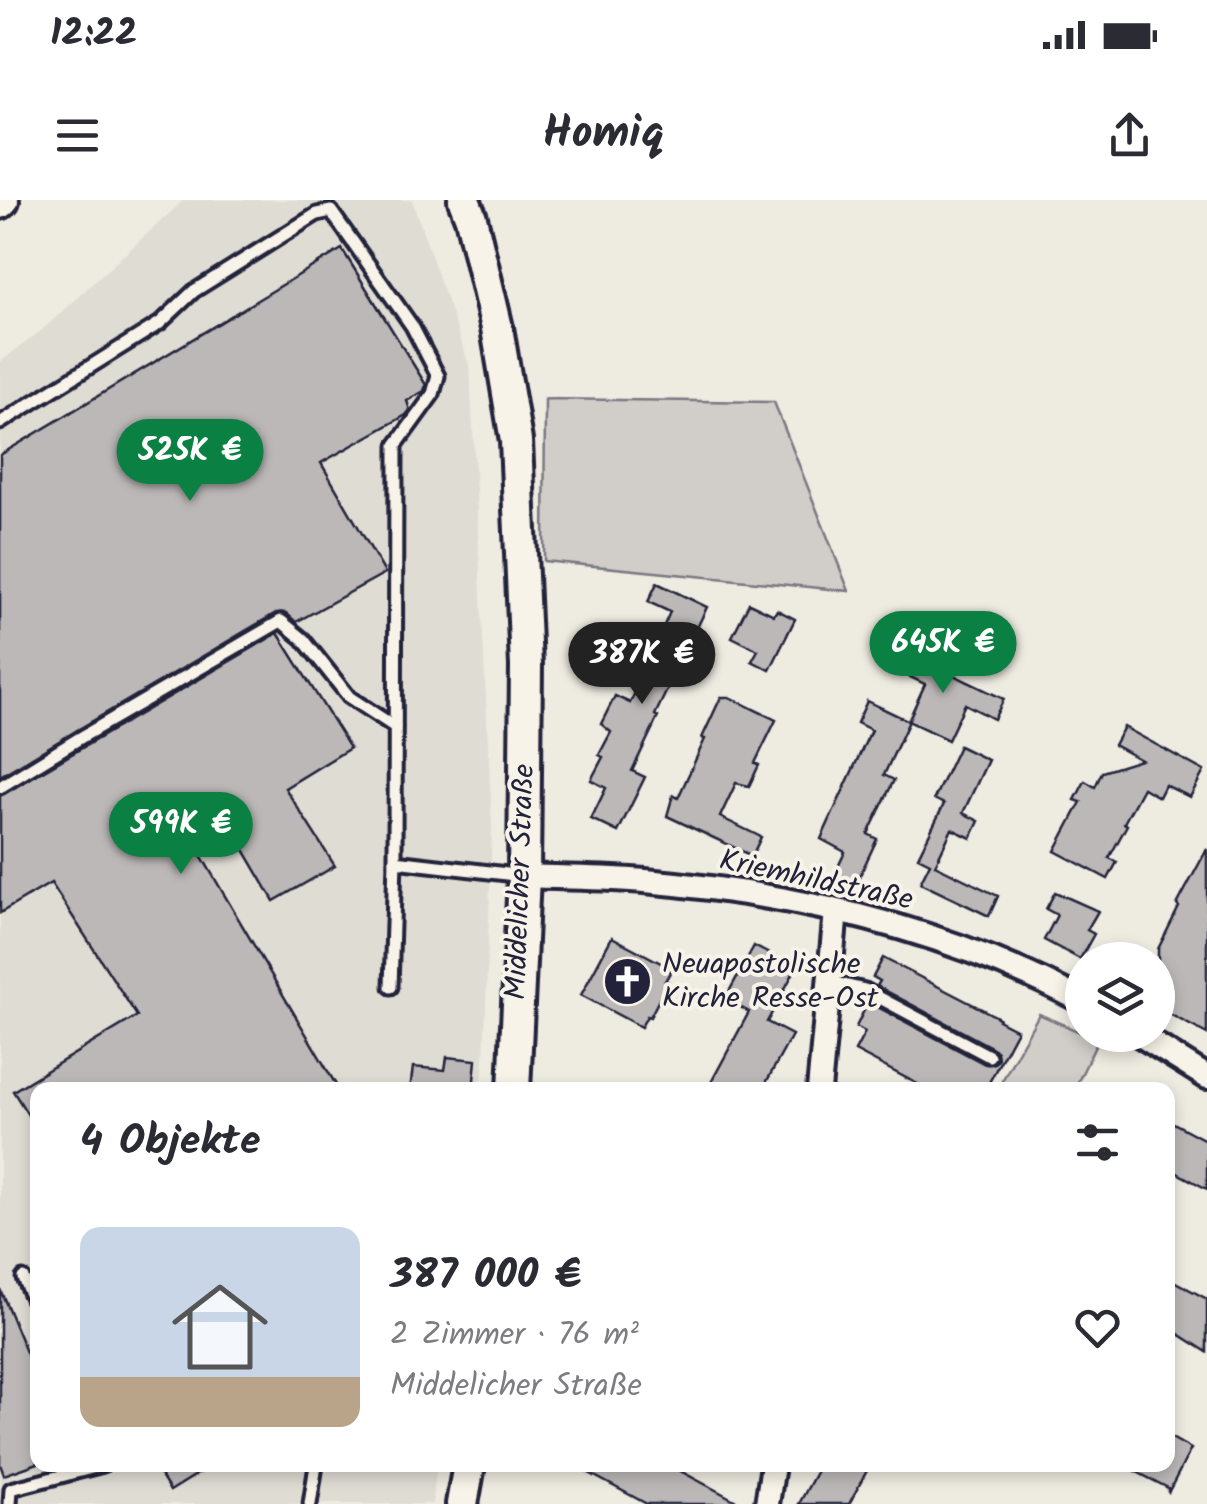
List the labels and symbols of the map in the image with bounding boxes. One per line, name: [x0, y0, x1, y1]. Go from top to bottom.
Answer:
pin: 525K €: [109, 419, 271, 504]
pin: 645K €: [862, 611, 1024, 696]
pin: 387K €: [561, 622, 723, 707]
street label: Middelicher Straße: [493, 763, 549, 1001]
pin: 599K €: [100, 792, 262, 877]
street label: Kriemhildstraße: [715, 837, 917, 925]
place label: Neuapostolische Kirche Resse-Ost: [662, 941, 879, 1023]
church icon: Neuapostolische Kirche Resse-Ost: [601, 956, 653, 1008]

